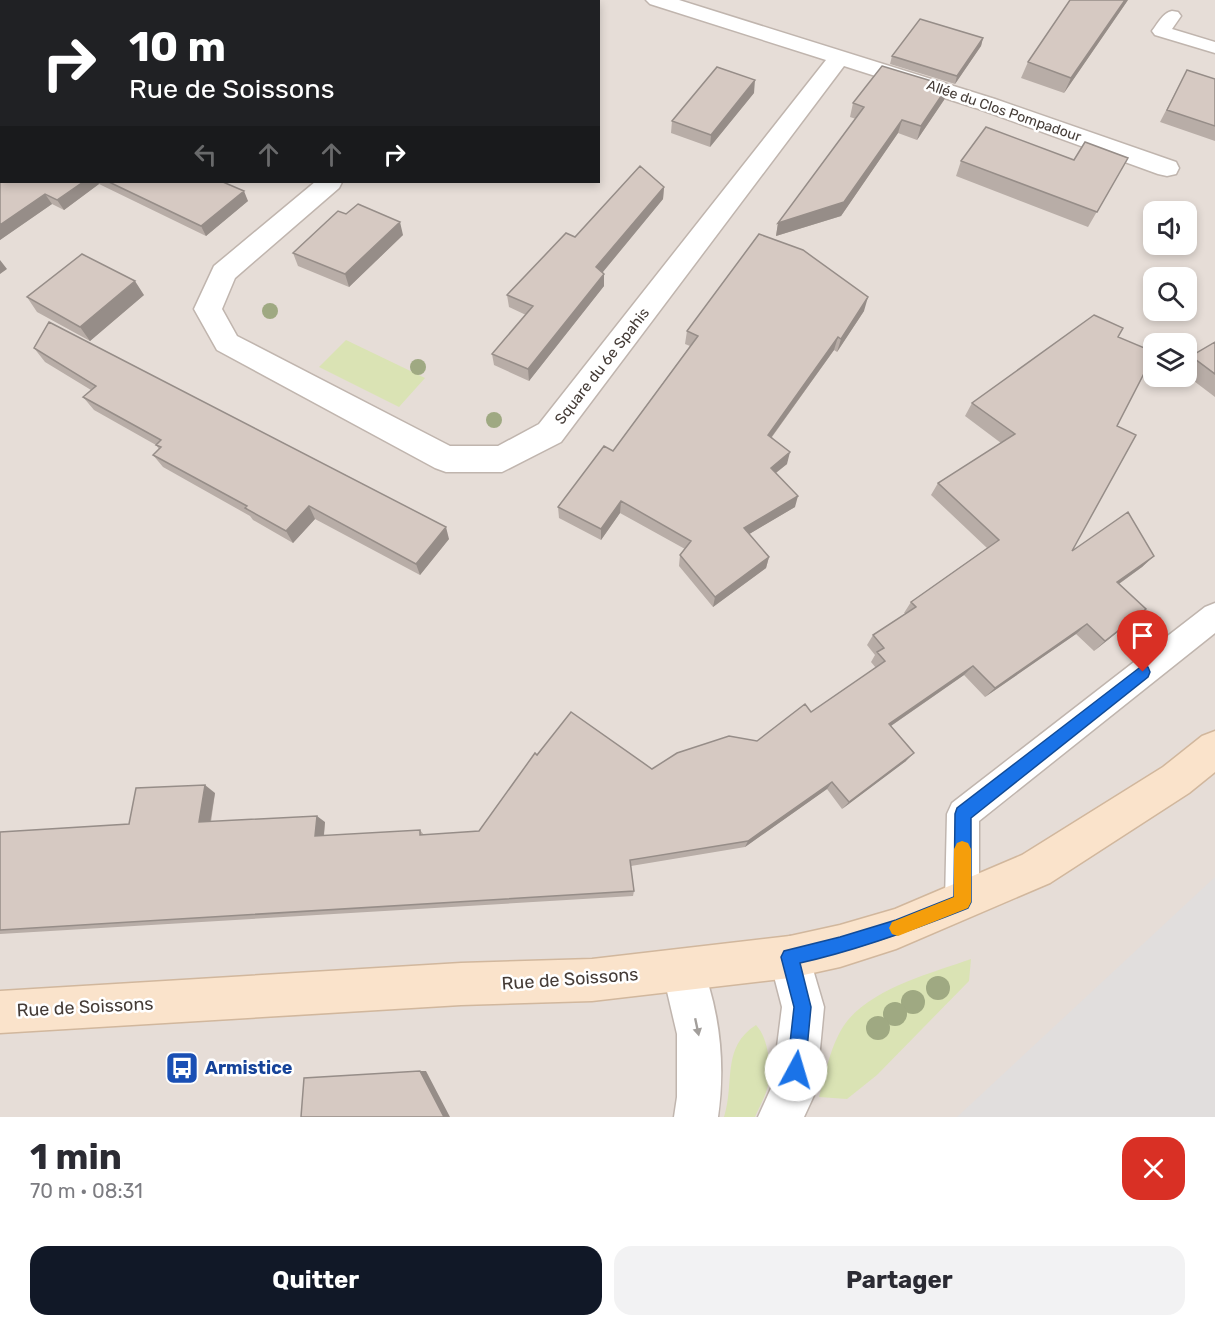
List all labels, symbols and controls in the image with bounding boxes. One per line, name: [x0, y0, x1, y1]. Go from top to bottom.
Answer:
text: 10 m: [129, 22, 226, 72]
icon: right: [30, 24, 108, 102]
text: Rue de Soissons: [129, 73, 334, 105]
street label: Allée du Clos Pompadour: [924, 77, 1084, 146]
icon: left: [189, 138, 222, 171]
icon: ahead: [252, 138, 285, 171]
icon: ahead: [315, 138, 348, 171]
icon: right: [378, 138, 411, 171]
map controls: [1143, 201, 1197, 387]
button: sound: [1143, 201, 1197, 255]
button: search: [1143, 267, 1197, 321]
street label: Square du 6e Spahis: [551, 304, 653, 428]
button: layers: [1143, 333, 1197, 387]
pin: [1117, 610, 1168, 672]
icon: arrive: [1126, 619, 1159, 652]
street label: Rue de Soissons: [501, 963, 639, 995]
street label: Rue de Soissons: [16, 992, 154, 1022]
one-way arrow: [693, 1017, 702, 1036]
position arrow: [764, 1038, 828, 1102]
bus stop icon: Armistice: [164, 1050, 200, 1086]
place label: Armistice: [205, 1057, 293, 1079]
text: 1 min: [30, 1135, 122, 1178]
button: close: [1122, 1137, 1185, 1200]
text: 70 m · 08:31: [30, 1179, 143, 1203]
button: Quitter: [30, 1246, 602, 1315]
button: Partager: [614, 1246, 1185, 1315]

